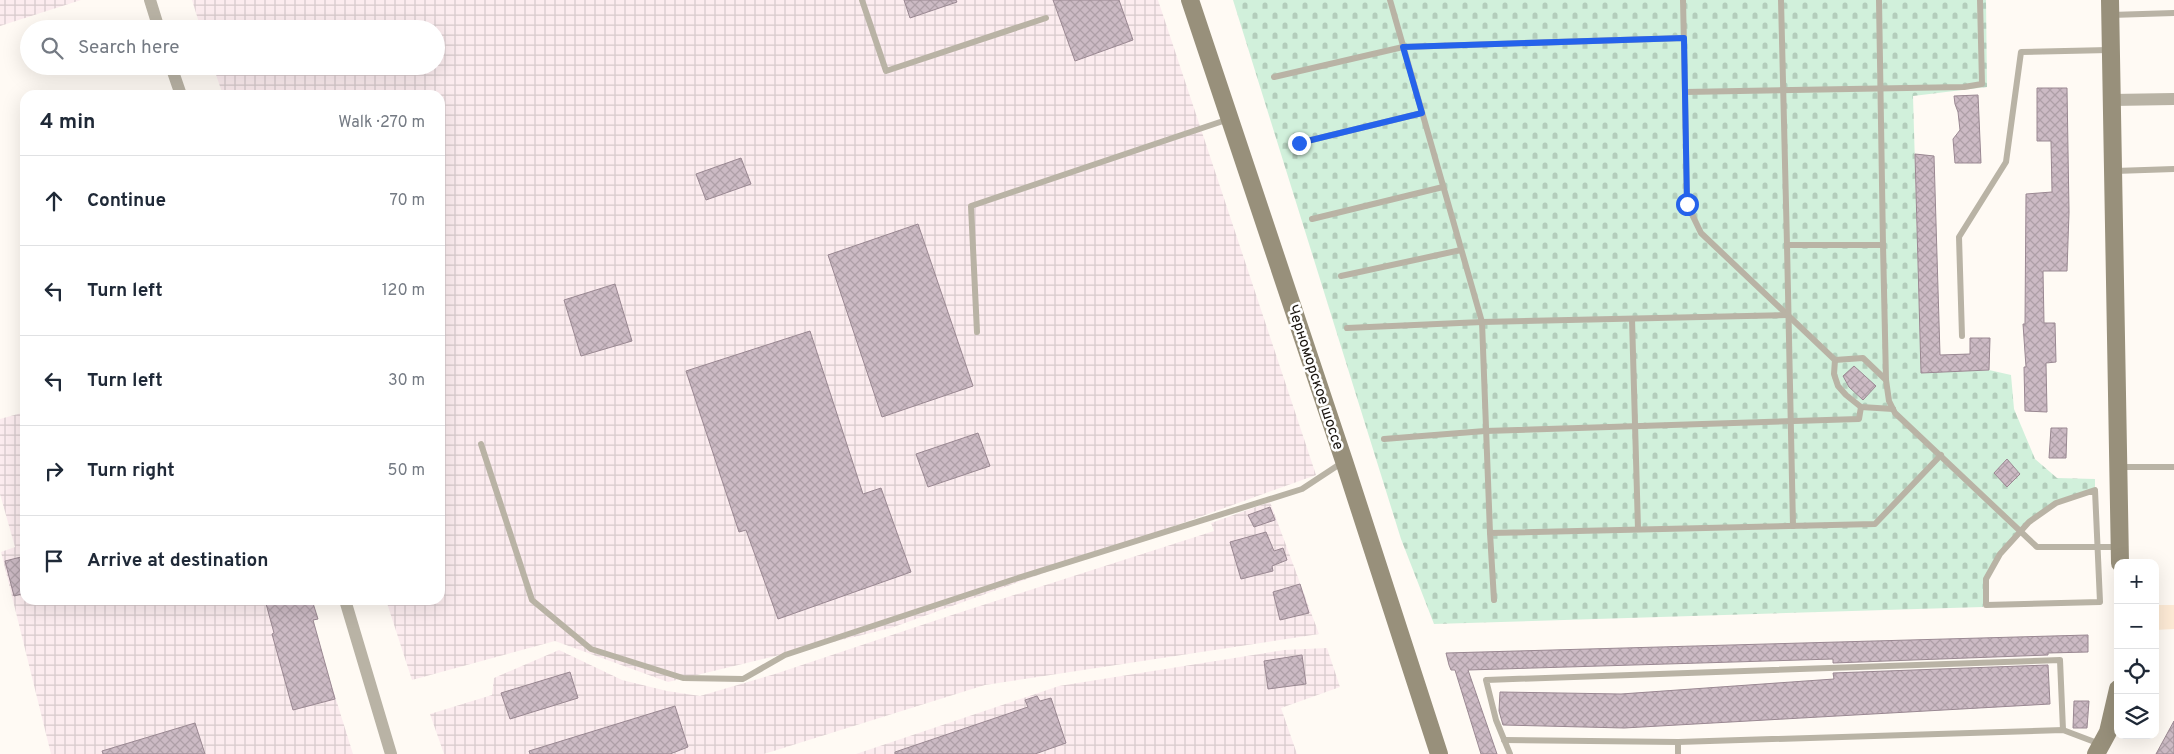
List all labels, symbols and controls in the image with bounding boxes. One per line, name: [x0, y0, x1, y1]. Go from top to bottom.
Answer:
search box: [20, 20, 445, 75]
icon: search: [38, 34, 66, 62]
text: Search here: [78, 36, 180, 60]
text: 4 min: [40, 109, 96, 136]
text: Walk · 270 m: [338, 113, 425, 133]
route end: [1288, 132, 1311, 155]
icon: ahead: [40, 187, 68, 215]
text: Continue: [87, 189, 166, 213]
text: 70 m: [390, 191, 425, 211]
route start: [1676, 193, 1699, 216]
icon: left: [40, 277, 68, 305]
text: Turn left: [87, 279, 163, 303]
text: 120 m: [382, 281, 425, 301]
street label: Черноморское шоссе: [1282, 302, 1347, 452]
icon: left: [40, 367, 68, 395]
text: Turn left: [87, 369, 163, 393]
text: 30 m: [388, 371, 425, 391]
icon: right: [40, 457, 68, 485]
text: Turn right: [87, 459, 175, 483]
text: 50 m: [388, 461, 425, 481]
icon: arrive: [40, 547, 68, 575]
text: Arrive at destination: [87, 549, 268, 573]
map controls: [2114, 559, 2159, 739]
button: +: [2114, 559, 2159, 604]
button: −: [2114, 604, 2159, 649]
button: locate: [2114, 649, 2159, 694]
button: layers: [2114, 694, 2159, 739]

